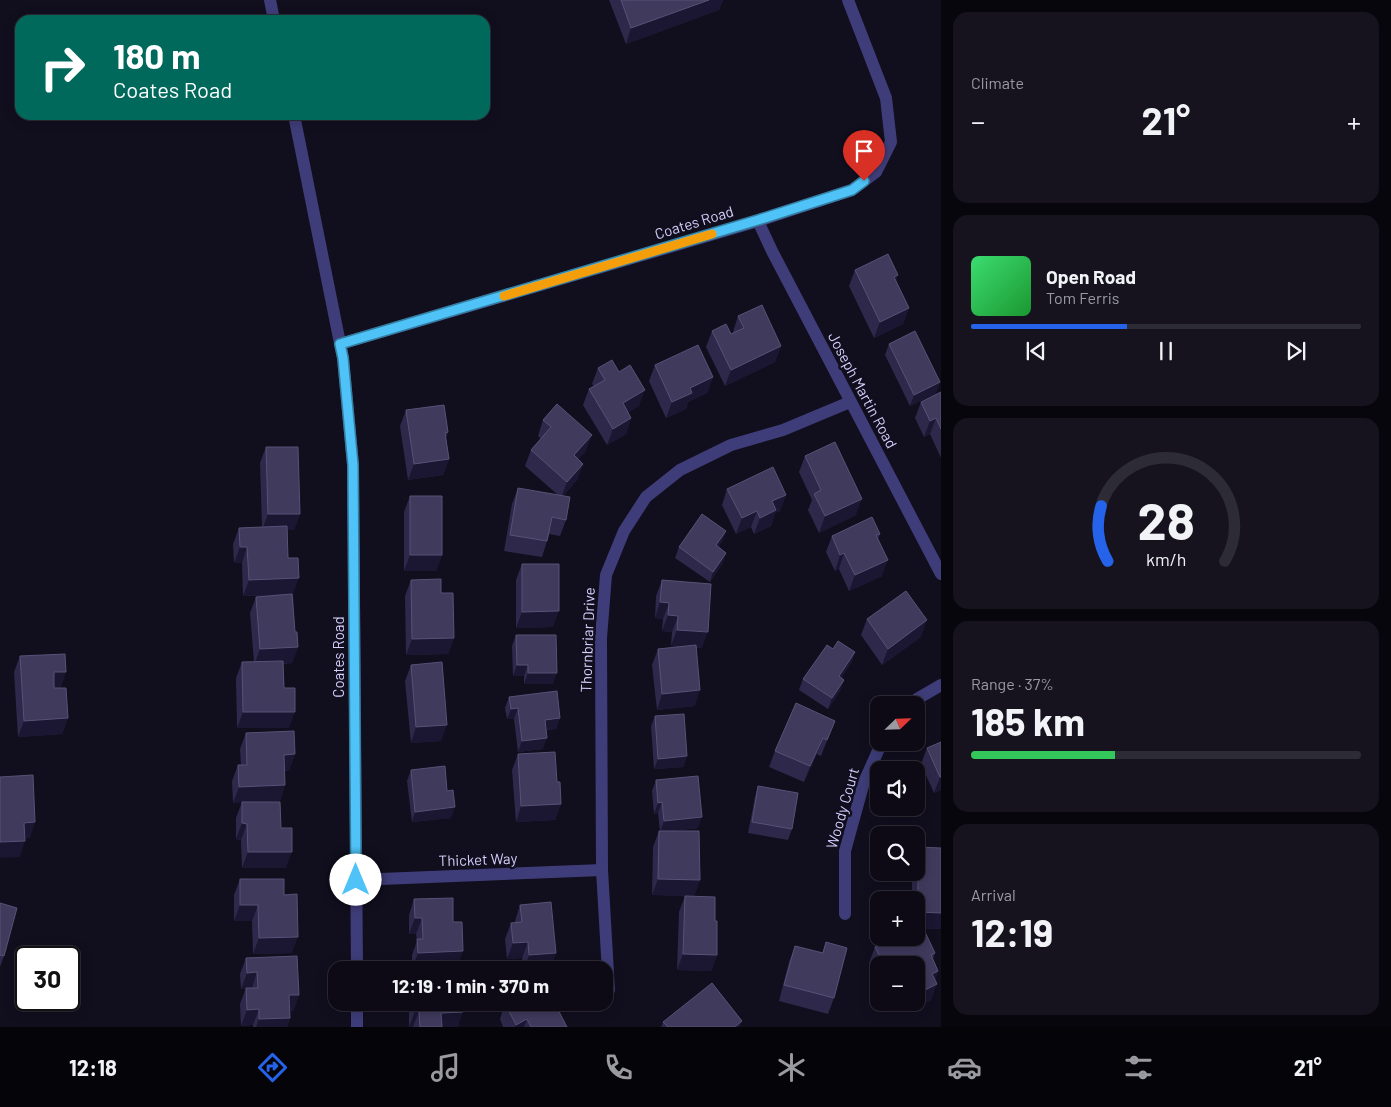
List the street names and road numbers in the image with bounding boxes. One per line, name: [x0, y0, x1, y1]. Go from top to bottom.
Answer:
street label: Coates Road: [652, 201, 736, 243]
street label: Joseph Martin Road: [825, 329, 901, 451]
street label: Thornbriar Drive: [576, 587, 598, 693]
street label: Coates Road: [329, 616, 347, 698]
street label: Woody Court: [822, 765, 862, 851]
street label: Thicket Way: [438, 849, 518, 869]

